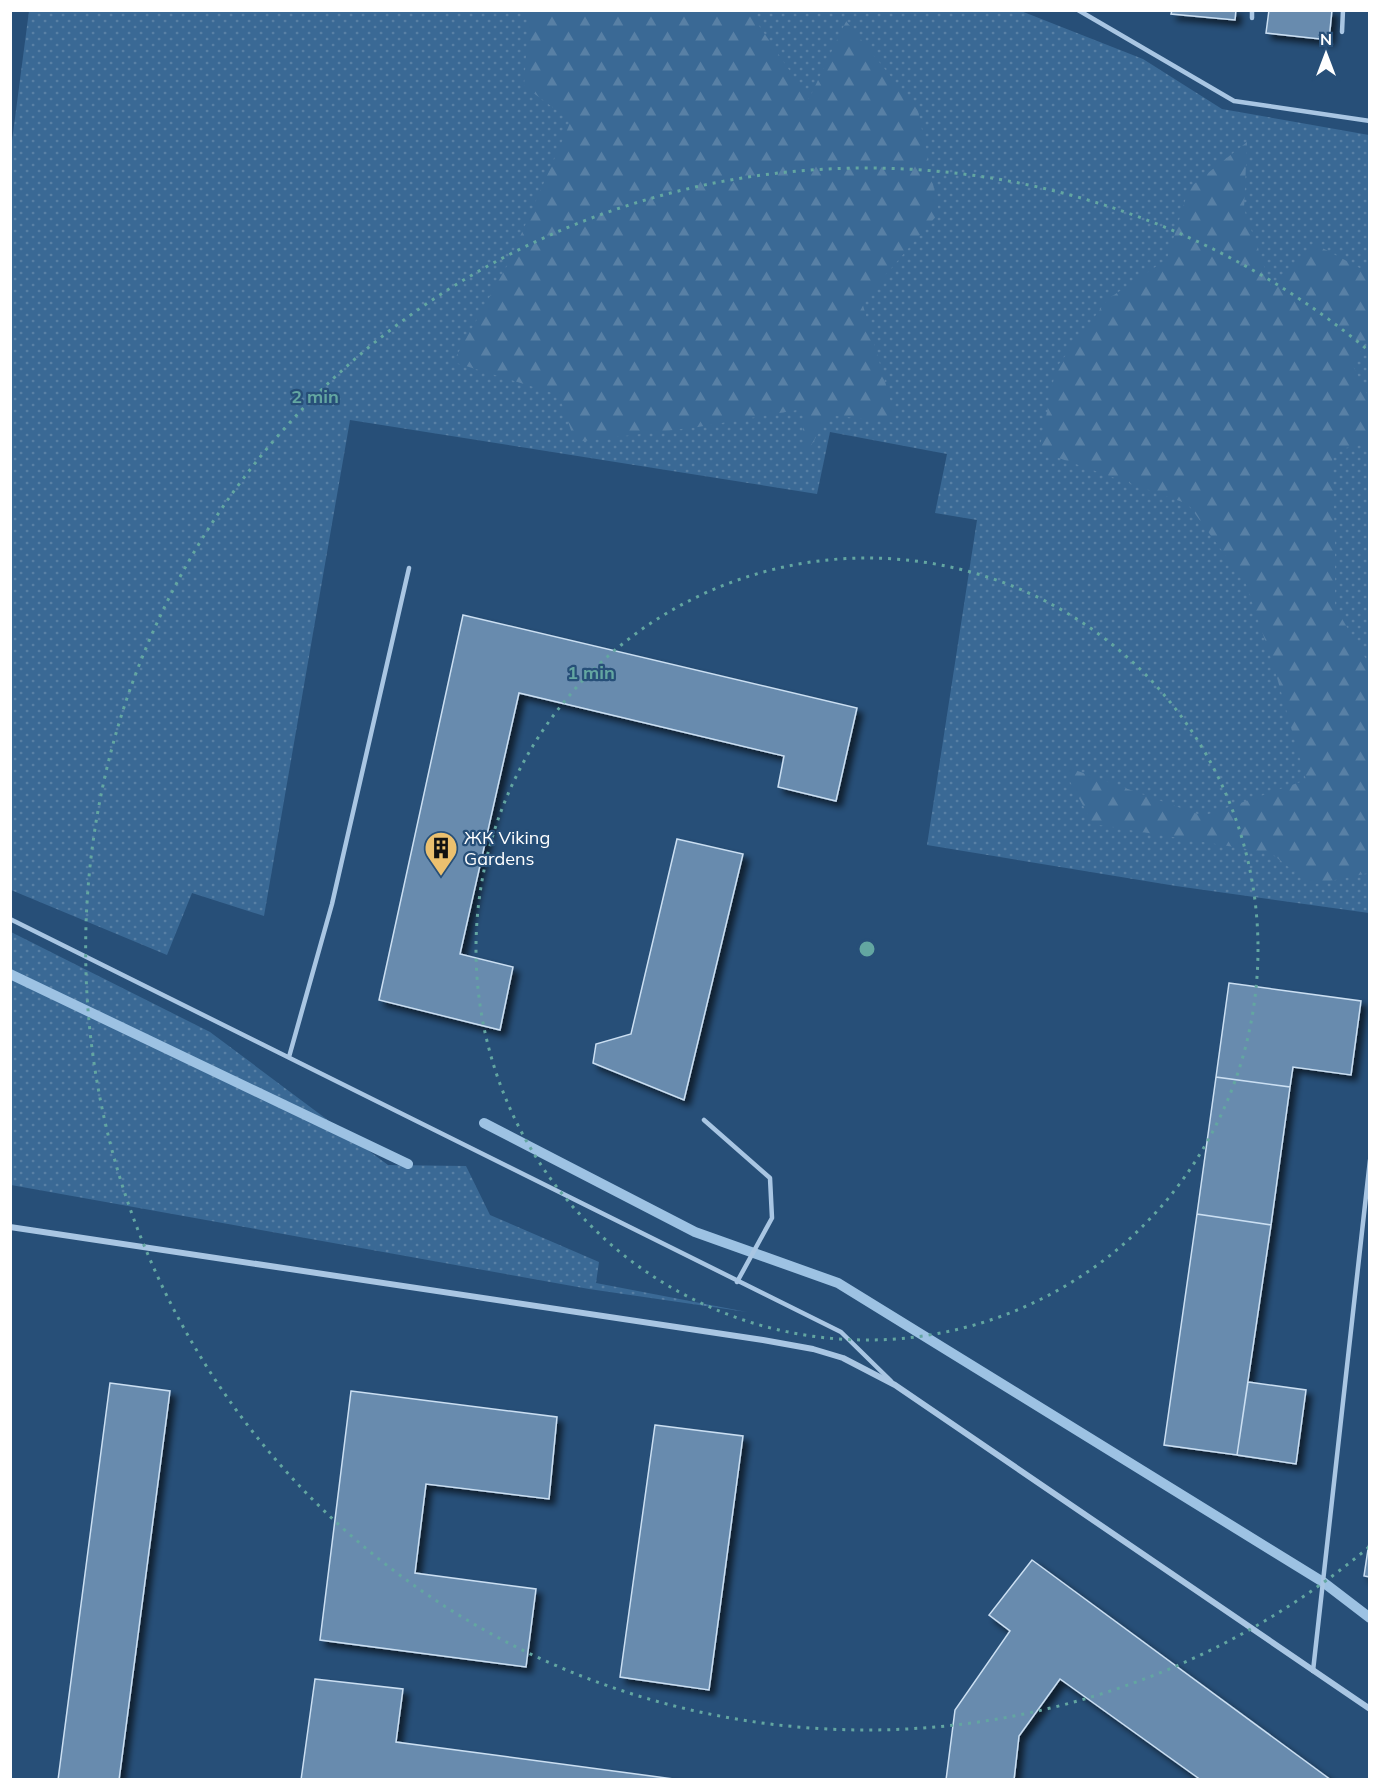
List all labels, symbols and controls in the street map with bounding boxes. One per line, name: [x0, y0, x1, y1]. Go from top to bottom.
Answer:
north arrow: [1296, 24, 1356, 84]
text: N: [1320, 29, 1332, 49]
text: 2 min: [291, 385, 339, 408]
text: 1 min: [567, 661, 615, 684]
place label: ЖК Viking Gardens: [464, 826, 550, 870]
building icon: ЖК Viking Gardens: [423, 830, 459, 877]
centre of rings: [857, 939, 877, 959]

